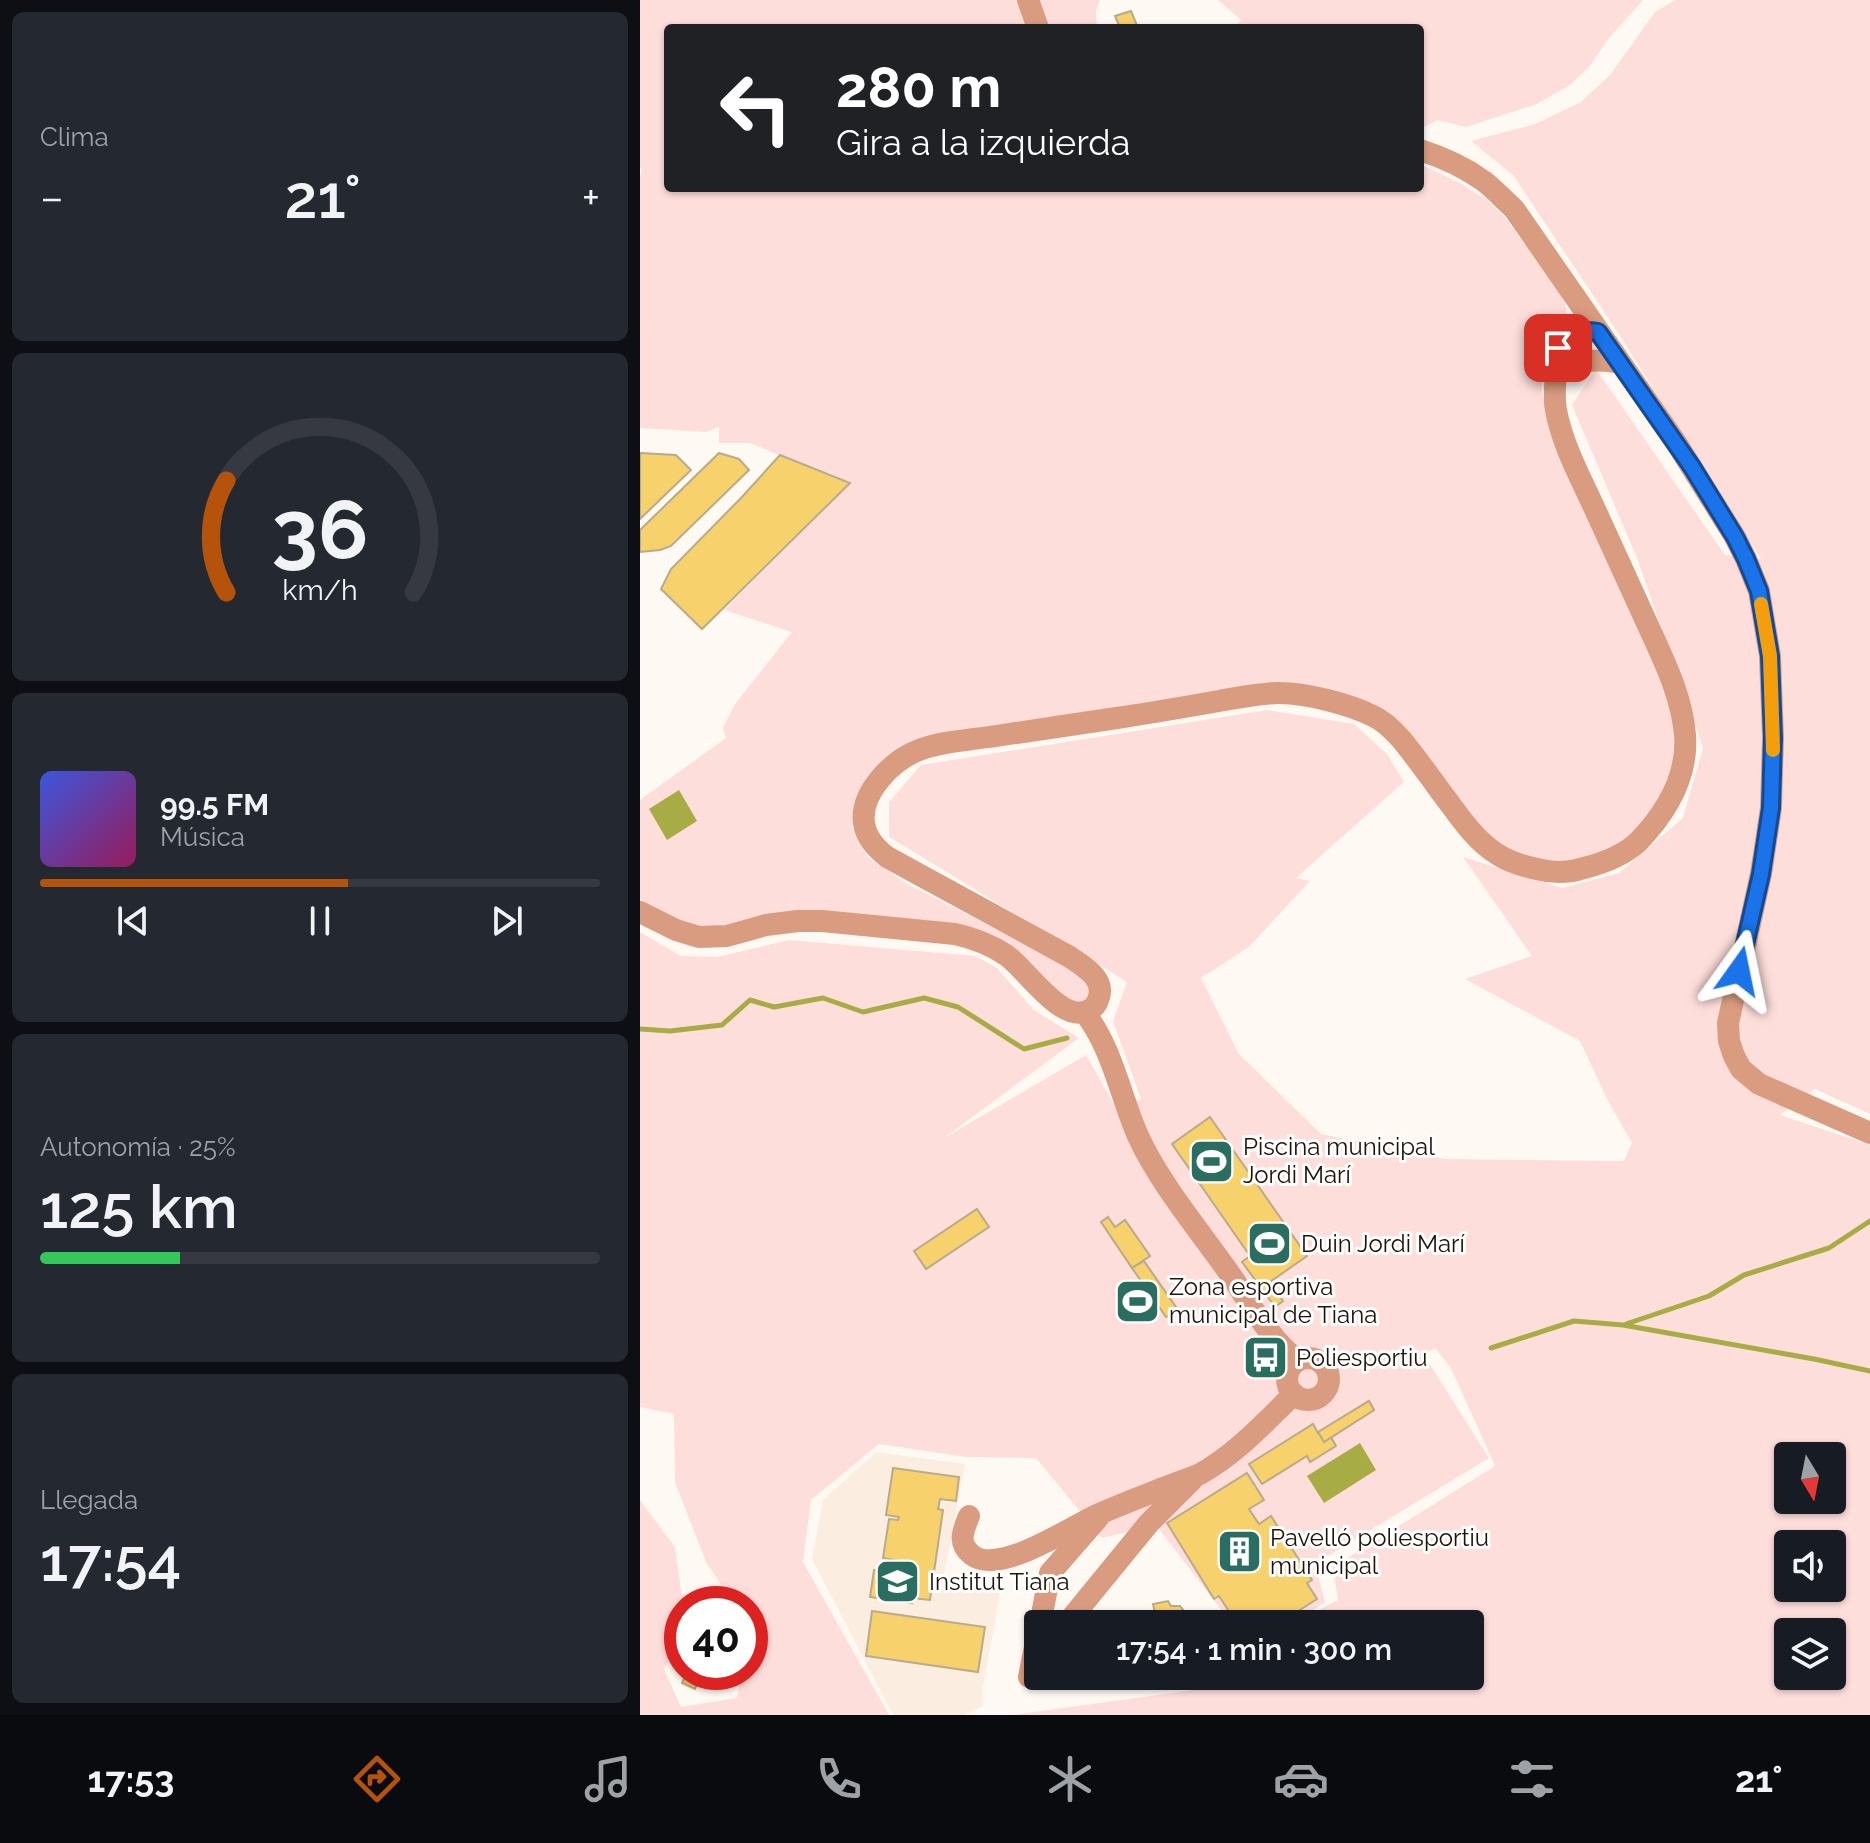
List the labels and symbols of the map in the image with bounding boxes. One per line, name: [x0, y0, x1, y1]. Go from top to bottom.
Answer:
pin: [1524, 314, 1592, 382]
position arrow: [1697, 929, 1781, 1013]
place label: Piscina municipal Jordi Marí: [1243, 1132, 1435, 1189]
sports icon: Piscina municipal Jordi Marí: [1188, 1137, 1236, 1185]
sports icon: Duin Jordi Marí: [1246, 1220, 1294, 1268]
place label: Duin Jordi Marí: [1301, 1229, 1466, 1258]
place label: Zona esportiva municipal de Tiana: [1169, 1272, 1377, 1329]
sports icon: Zona esportiva municipal de Tiana: [1114, 1277, 1162, 1325]
bus stop icon: Poliesportiu: [1241, 1334, 1289, 1382]
place label: Poliesportiu: [1296, 1343, 1427, 1372]
north arrow: [1774, 1442, 1846, 1514]
place label: Pavelló poliesportiu municipal: [1270, 1523, 1489, 1580]
building icon: Pavelló poliesportiu municipal: [1215, 1528, 1263, 1576]
school or university icon: Institut Tiana: [874, 1558, 922, 1606]
place label: Institut Tiana: [929, 1567, 1070, 1596]
speed limit sign: 40: [664, 1586, 768, 1690]

